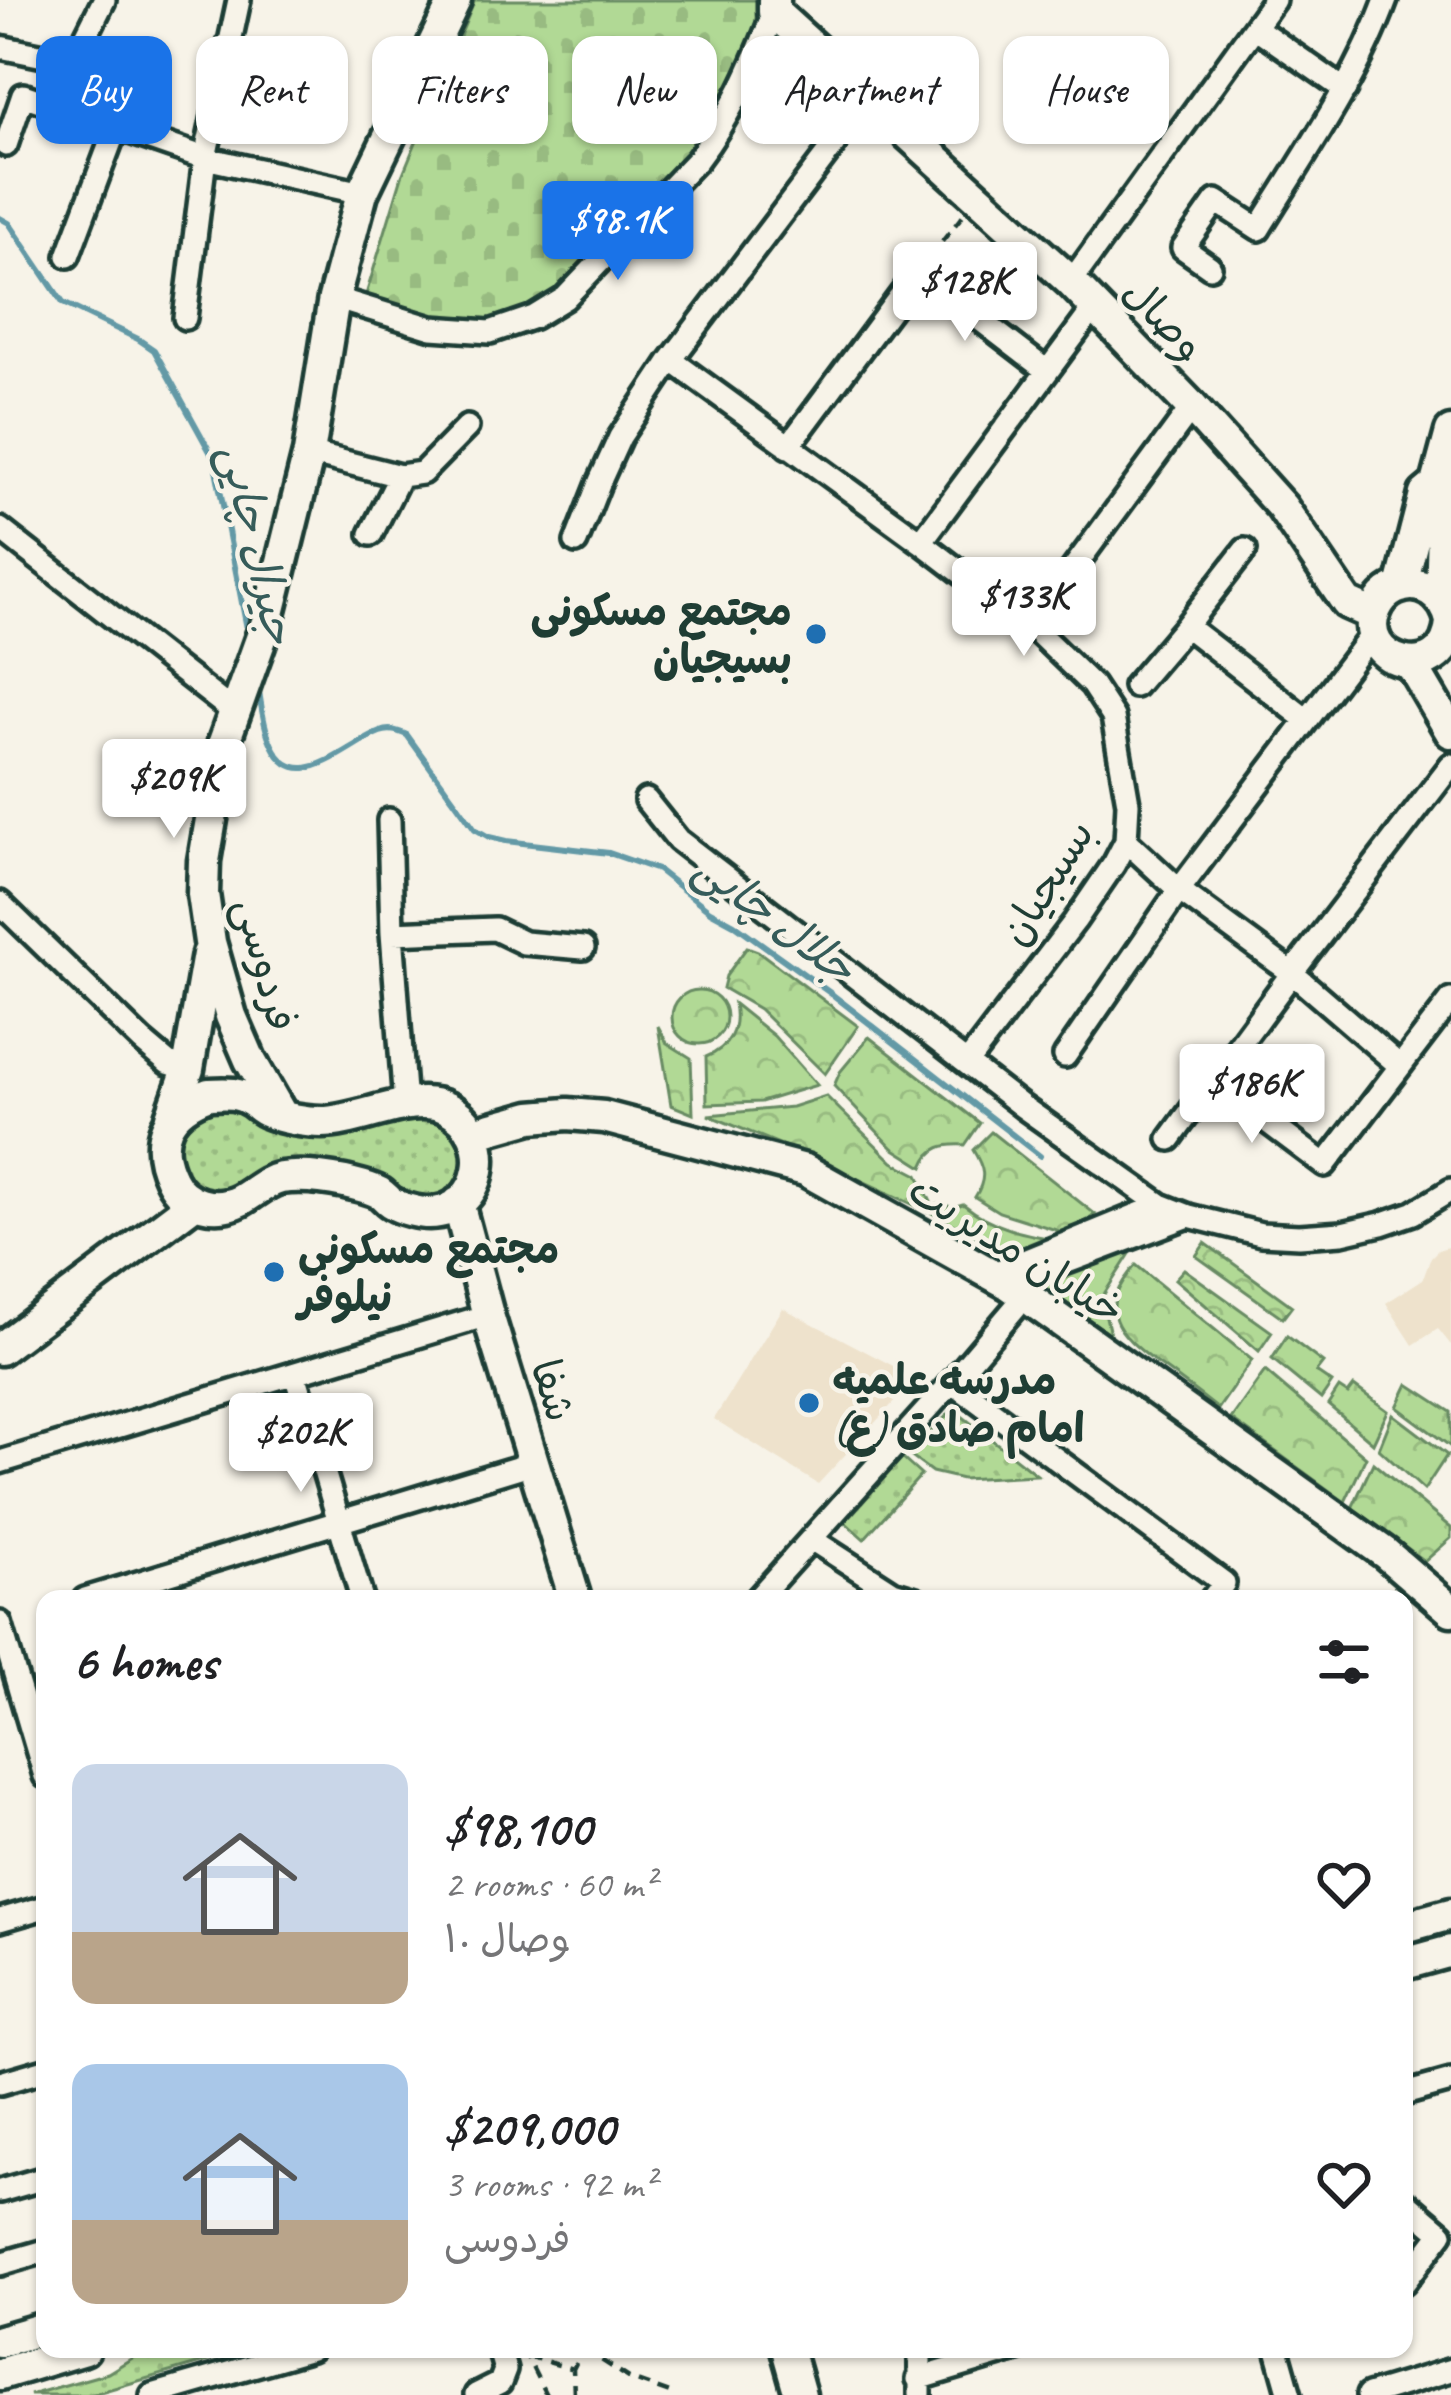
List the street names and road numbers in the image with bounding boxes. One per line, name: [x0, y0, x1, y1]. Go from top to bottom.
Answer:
street label: وصال: [1111, 266, 1217, 374]
street label: بسیجیان: [988, 810, 1106, 955]
street label: فردوسی: [222, 892, 309, 1037]
street label: خیابان مدیریت: [899, 1163, 1134, 1337]
street label: شفا: [518, 1353, 587, 1428]

